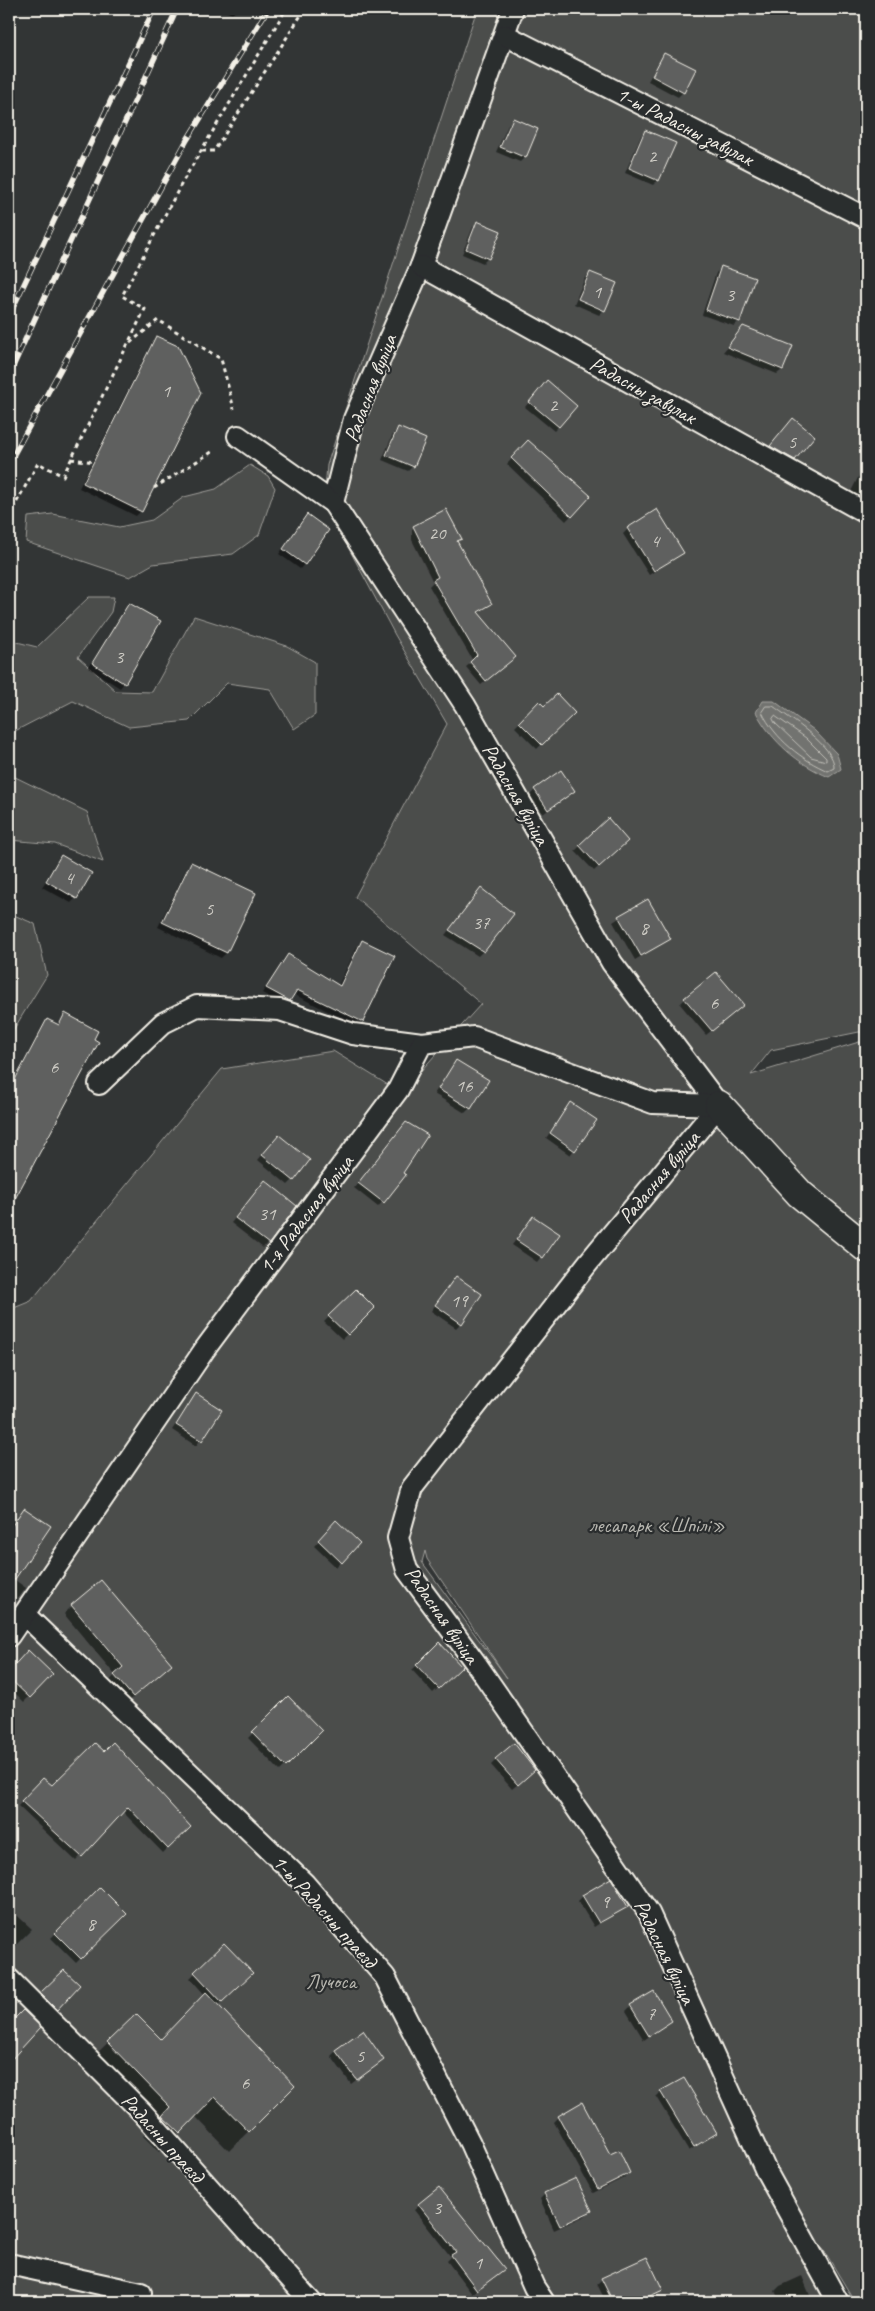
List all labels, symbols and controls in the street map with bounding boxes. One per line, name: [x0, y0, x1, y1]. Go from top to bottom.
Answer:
street label: 1-ы Радасны завулак: [612, 80, 760, 173]
house number: 2: [648, 144, 658, 168]
house number: 1: [593, 280, 603, 304]
house number: 3: [726, 283, 736, 307]
street label: Радасная вуліца: [338, 329, 403, 445]
street label: Радасны завулак: [585, 350, 703, 432]
house number: 1: [162, 379, 172, 403]
house number: 2: [549, 393, 559, 417]
house number: 5: [788, 430, 798, 454]
house number: 20: [428, 521, 447, 545]
house number: 4: [651, 529, 662, 553]
house number: 3: [115, 645, 125, 669]
street label: Радасная вуліца: [477, 739, 556, 851]
house number: 4: [65, 866, 76, 890]
house number: 5: [205, 897, 215, 921]
house number: 37: [472, 911, 491, 935]
house number: 8: [640, 916, 651, 940]
house number: 6: [710, 991, 720, 1015]
house number: 6: [50, 1055, 60, 1079]
house number: 16: [455, 1074, 474, 1098]
street label: Радасная вуліца: [613, 1124, 706, 1229]
street label: 1-я Радасная вуліца: [253, 1148, 360, 1278]
house number: 31: [258, 1202, 277, 1226]
house number: 19: [450, 1289, 469, 1313]
park label: лесапарк «Шпілі»: [589, 1512, 725, 1538]
street label: Радасная вуліца: [399, 1561, 486, 1670]
street label: 1-ы Радасны праезд: [267, 1849, 385, 1975]
house number: 9: [601, 1890, 611, 1914]
street label: Радасная вуліца: [629, 1896, 702, 2010]
house number: 8: [87, 1912, 98, 1936]
park label: Лучоса: [306, 1968, 358, 1994]
house number: 7: [647, 2002, 657, 2026]
house number: 5: [356, 2044, 366, 2068]
house number: 6: [241, 2071, 251, 2095]
street label: Радасны праезд: [116, 2088, 212, 2190]
house number: 3: [433, 2196, 443, 2220]
house number: 1: [474, 2251, 484, 2275]

